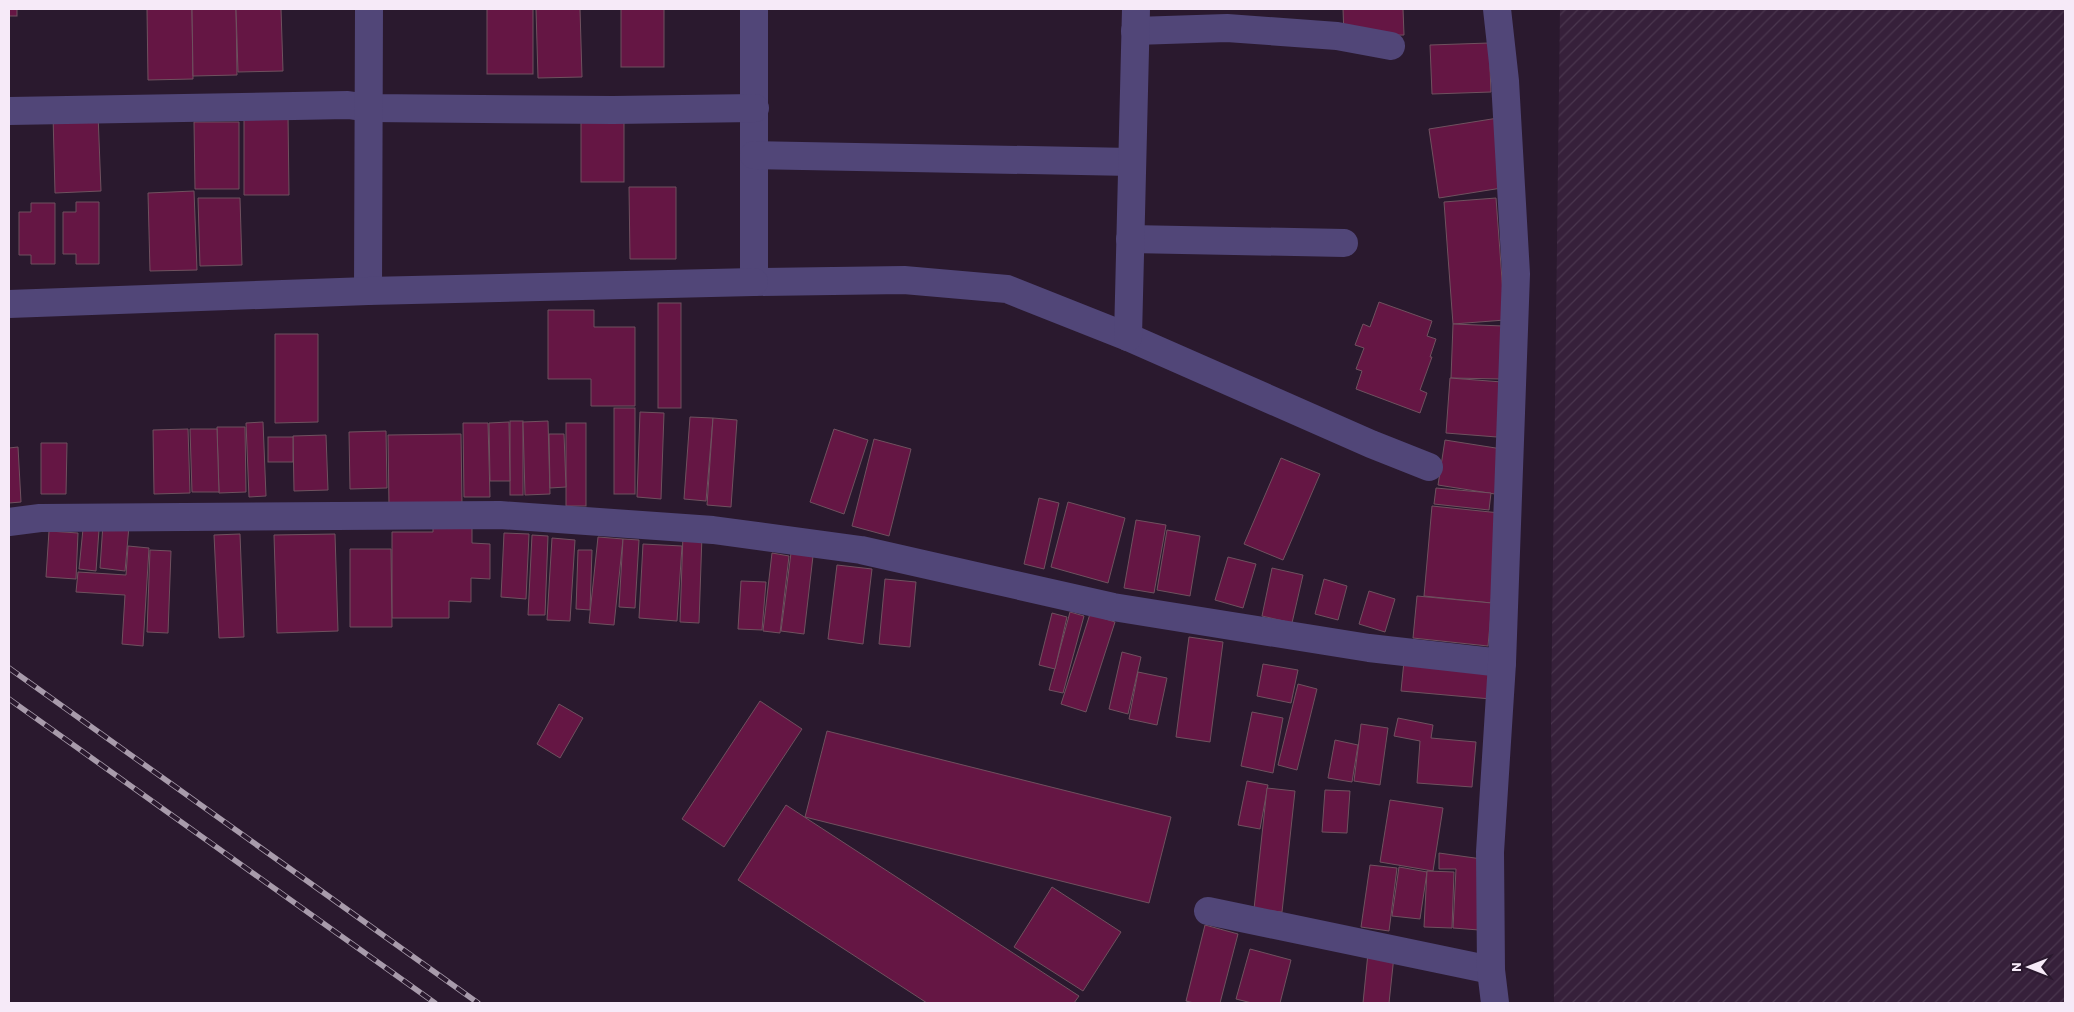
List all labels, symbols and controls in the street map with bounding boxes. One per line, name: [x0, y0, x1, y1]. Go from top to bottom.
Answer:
north arrow: [2004, 942, 2054, 992]
text: N: [2007, 962, 2024, 972]

